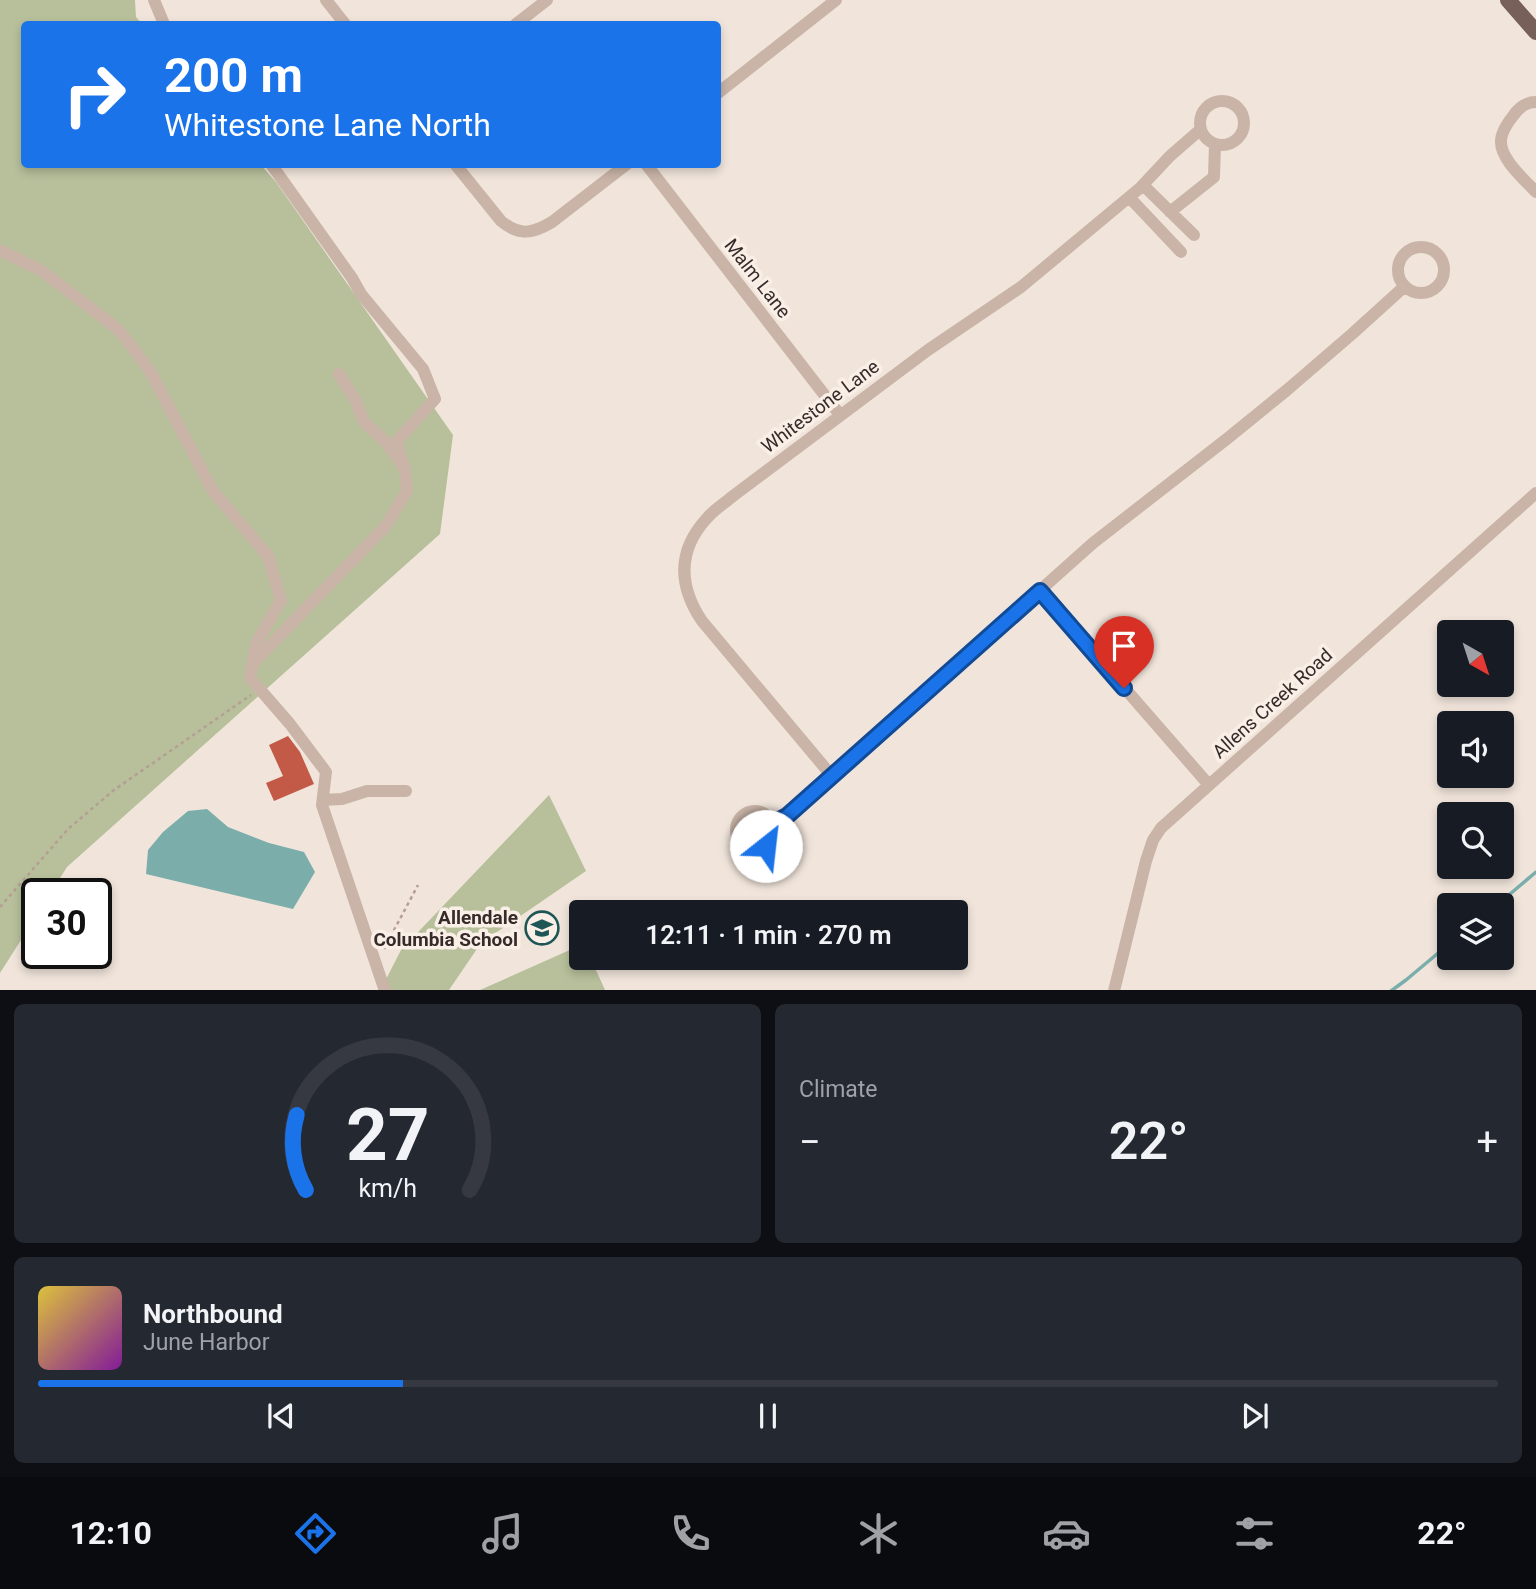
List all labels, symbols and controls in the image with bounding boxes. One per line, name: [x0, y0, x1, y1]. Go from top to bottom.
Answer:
text: 200 m: [164, 47, 303, 104]
icon: right: [49, 49, 140, 140]
text: Whitestone Lane North: [164, 106, 491, 144]
street label: Malm Lane: [720, 234, 796, 322]
street label: Whitestone Lane: [757, 355, 884, 458]
pin: [1094, 616, 1154, 688]
north arrow: [1437, 620, 1514, 696]
map controls: [1437, 620, 1514, 970]
icon: arrive: [1105, 627, 1143, 665]
street label: Allens Creek Road: [1208, 643, 1337, 763]
button: sound: [1437, 711, 1514, 788]
button: search: [1437, 802, 1514, 879]
position arrow: [729, 809, 803, 883]
speed limit sign: 30: [21, 878, 112, 969]
button: layers: [1437, 893, 1514, 970]
place label: Allendale Columbia School: [373, 906, 518, 951]
school or university icon: Allendale Columbia School: [523, 909, 561, 947]
text: 12:11 · 1 min · 270 m: [645, 920, 892, 950]
text: Climate: [799, 1076, 878, 1103]
text: 27: [346, 1092, 429, 1178]
text: 22°: [1109, 1111, 1188, 1172]
text: −: [799, 1120, 821, 1164]
text: +: [1476, 1120, 1498, 1164]
text: km/h: [358, 1173, 417, 1202]
text: Northbound: [143, 1299, 283, 1329]
text: June Harbor: [143, 1329, 270, 1356]
icon: previous: [262, 1397, 300, 1435]
icon: pause: [749, 1397, 787, 1435]
icon: next: [1236, 1397, 1274, 1435]
icon: directions: [291, 1509, 340, 1558]
icon: music: [478, 1509, 527, 1558]
icon: phone: [666, 1509, 715, 1558]
icon: climate: [854, 1509, 903, 1558]
icon: car: [1042, 1509, 1091, 1558]
icon: filters: [1230, 1509, 1279, 1558]
text: 12:10: [69, 1514, 152, 1552]
text: 22°: [1417, 1514, 1467, 1552]

